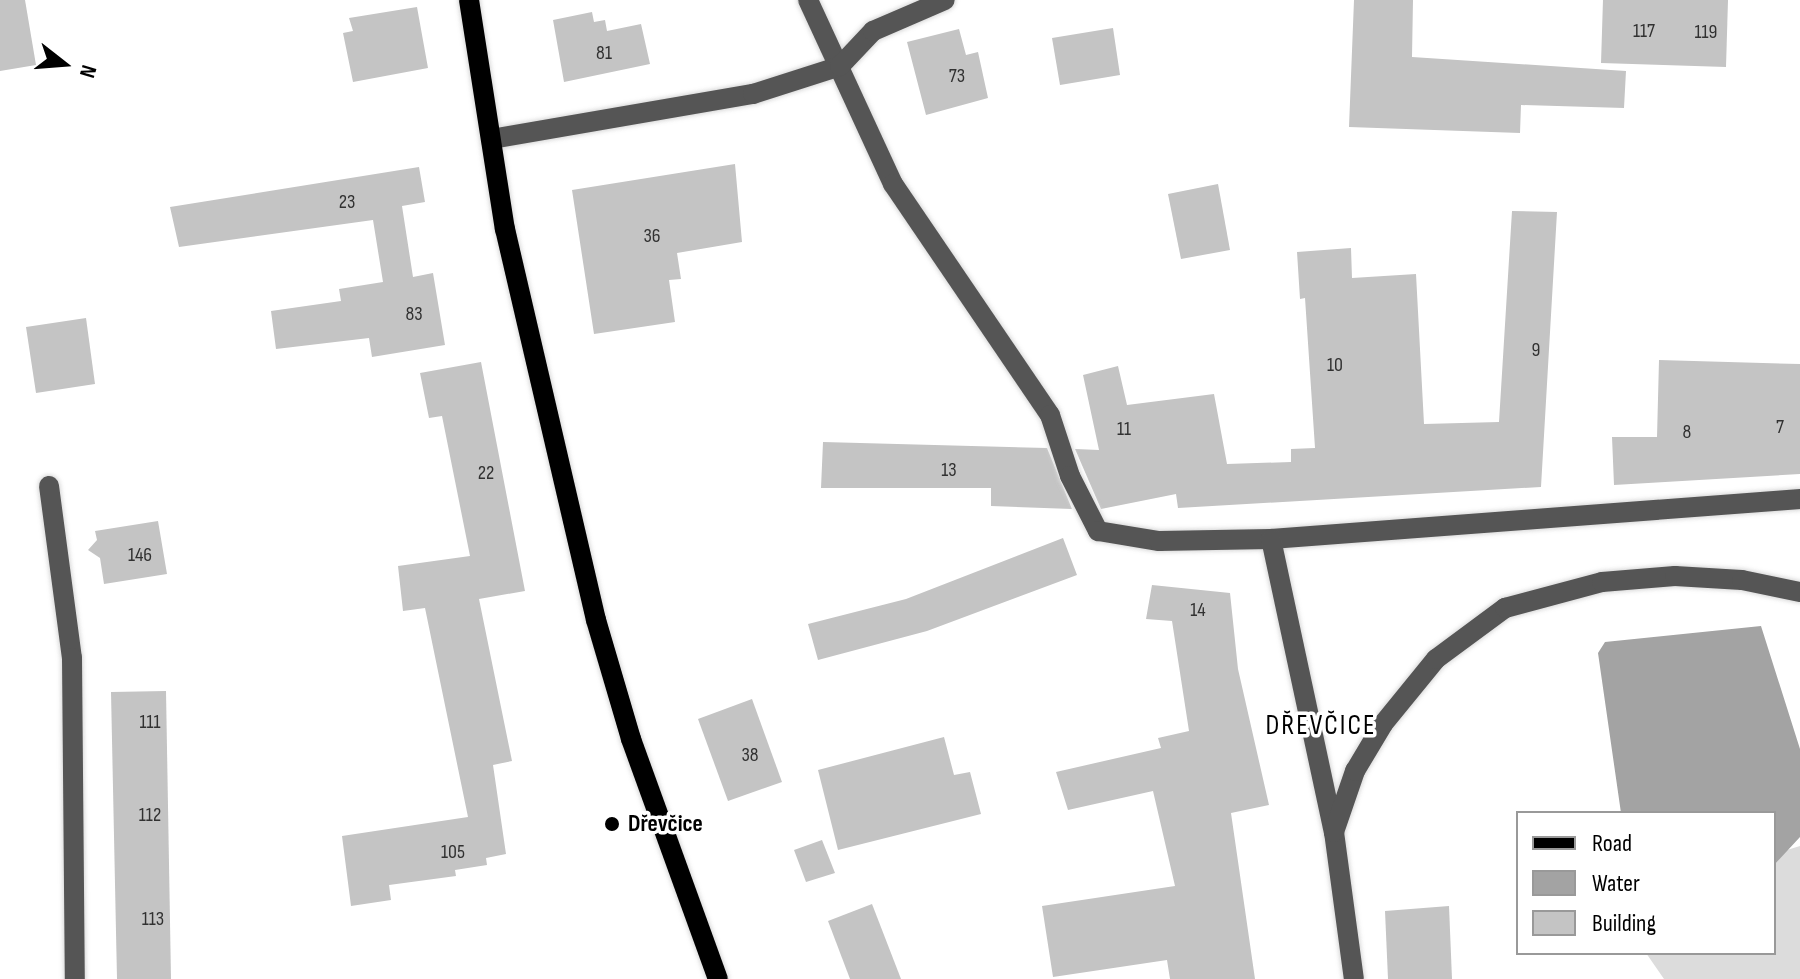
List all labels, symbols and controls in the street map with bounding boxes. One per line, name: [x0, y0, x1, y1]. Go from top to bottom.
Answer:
house number: 117: [1633, 19, 1655, 43]
house number: 119: [1695, 20, 1717, 44]
north arrow: [24, 24, 104, 104]
house number: 81: [596, 41, 612, 65]
text: N: [73, 62, 102, 81]
house number: 73: [949, 64, 965, 88]
house number: 23: [339, 190, 355, 214]
house number: 36: [643, 224, 661, 248]
house number: 83: [405, 302, 423, 326]
house number: 9: [1532, 338, 1540, 362]
house number: 10: [1327, 353, 1343, 377]
house number: 7: [1776, 415, 1784, 439]
house number: 11: [1117, 417, 1131, 441]
house number: 8: [1683, 420, 1691, 444]
house number: 13: [941, 458, 957, 482]
house number: 22: [478, 461, 494, 485]
house number: 146: [128, 543, 152, 567]
house number: 14: [1190, 598, 1206, 622]
district label: DŘEVČICE: [1265, 709, 1377, 743]
house number: 111: [140, 710, 160, 734]
house number: 38: [741, 743, 759, 767]
house number: 112: [139, 803, 161, 827]
place label: Dřevčice: [628, 810, 703, 838]
legend: [1516, 811, 1776, 955]
marker: Dřevčice: [603, 815, 621, 833]
text: Road: [1592, 829, 1632, 858]
house number: 105: [441, 840, 465, 864]
text: Water: [1592, 869, 1640, 898]
house number: 113: [142, 907, 164, 931]
text: Building: [1592, 909, 1656, 938]

